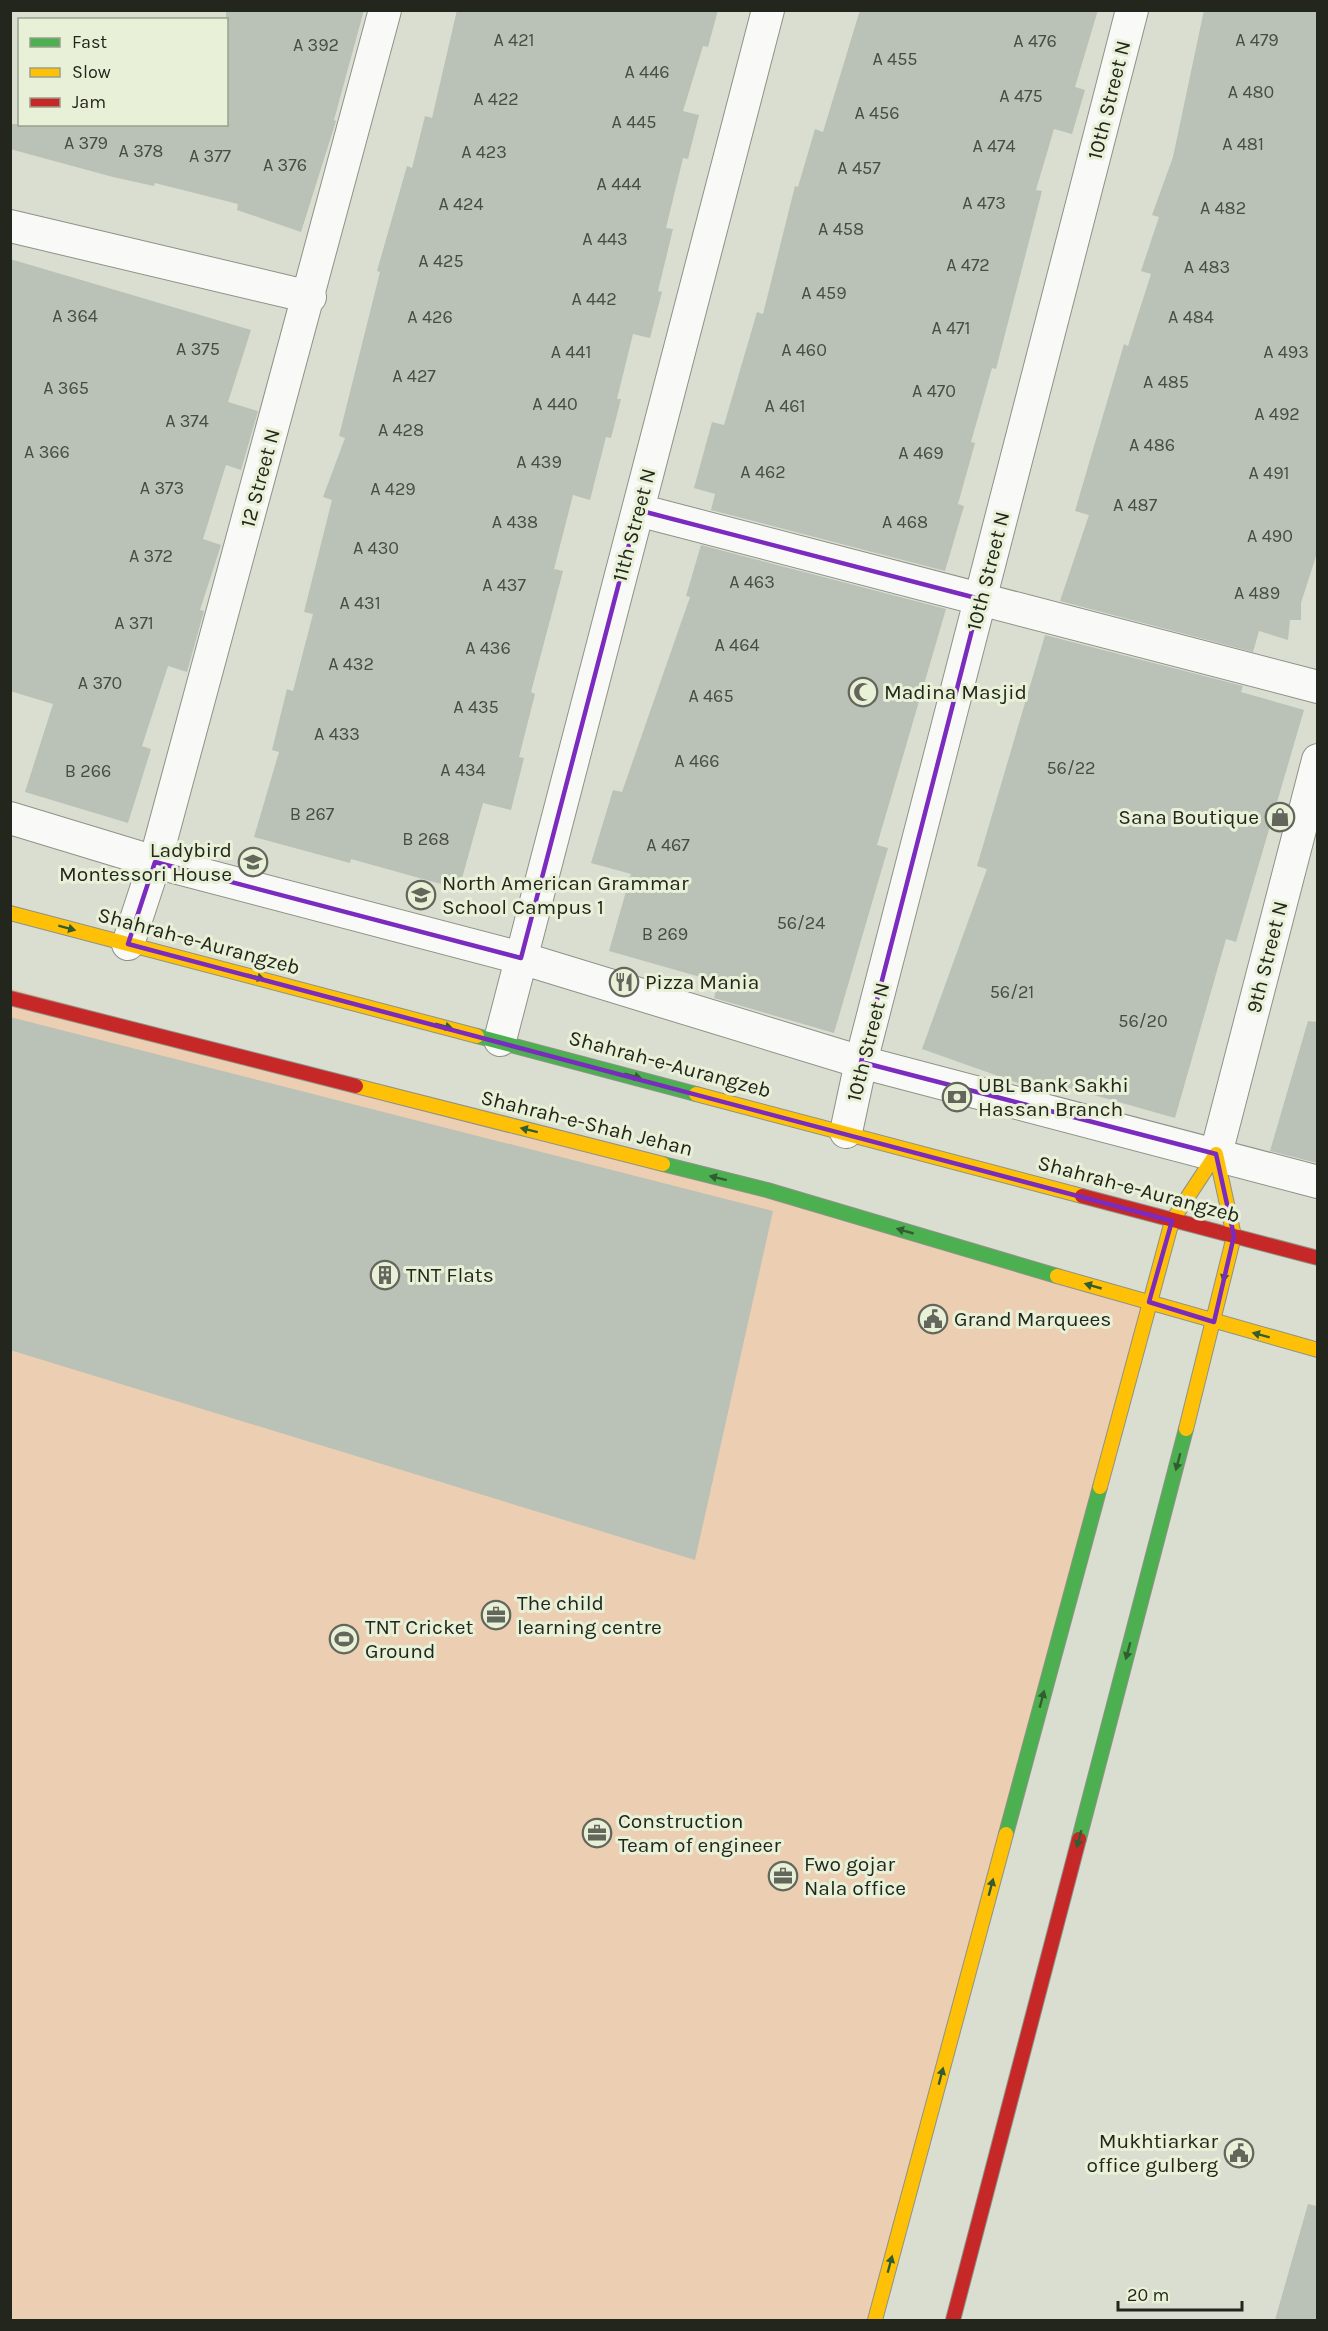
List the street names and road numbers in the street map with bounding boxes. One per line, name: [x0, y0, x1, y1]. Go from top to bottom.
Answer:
street label: 10th Street N: [1083, 38, 1135, 162]
street label: 12 Street N: [235, 426, 285, 530]
street label: 11th Street N: [607, 466, 661, 584]
street label: 10th Street N: [962, 509, 1014, 633]
street label: 9th Street N: [1241, 898, 1293, 1016]
street label: Shahrah-e-Aurangzeb: [95, 902, 303, 980]
street label: 10th Street N: [842, 980, 894, 1104]
street label: Shahrah-e-Aurangzeb: [566, 1025, 774, 1103]
street label: Shahrah-e-Shah Jehan: [479, 1085, 695, 1161]
street label: Shahrah-e-Aurangzeb: [1035, 1150, 1243, 1228]

